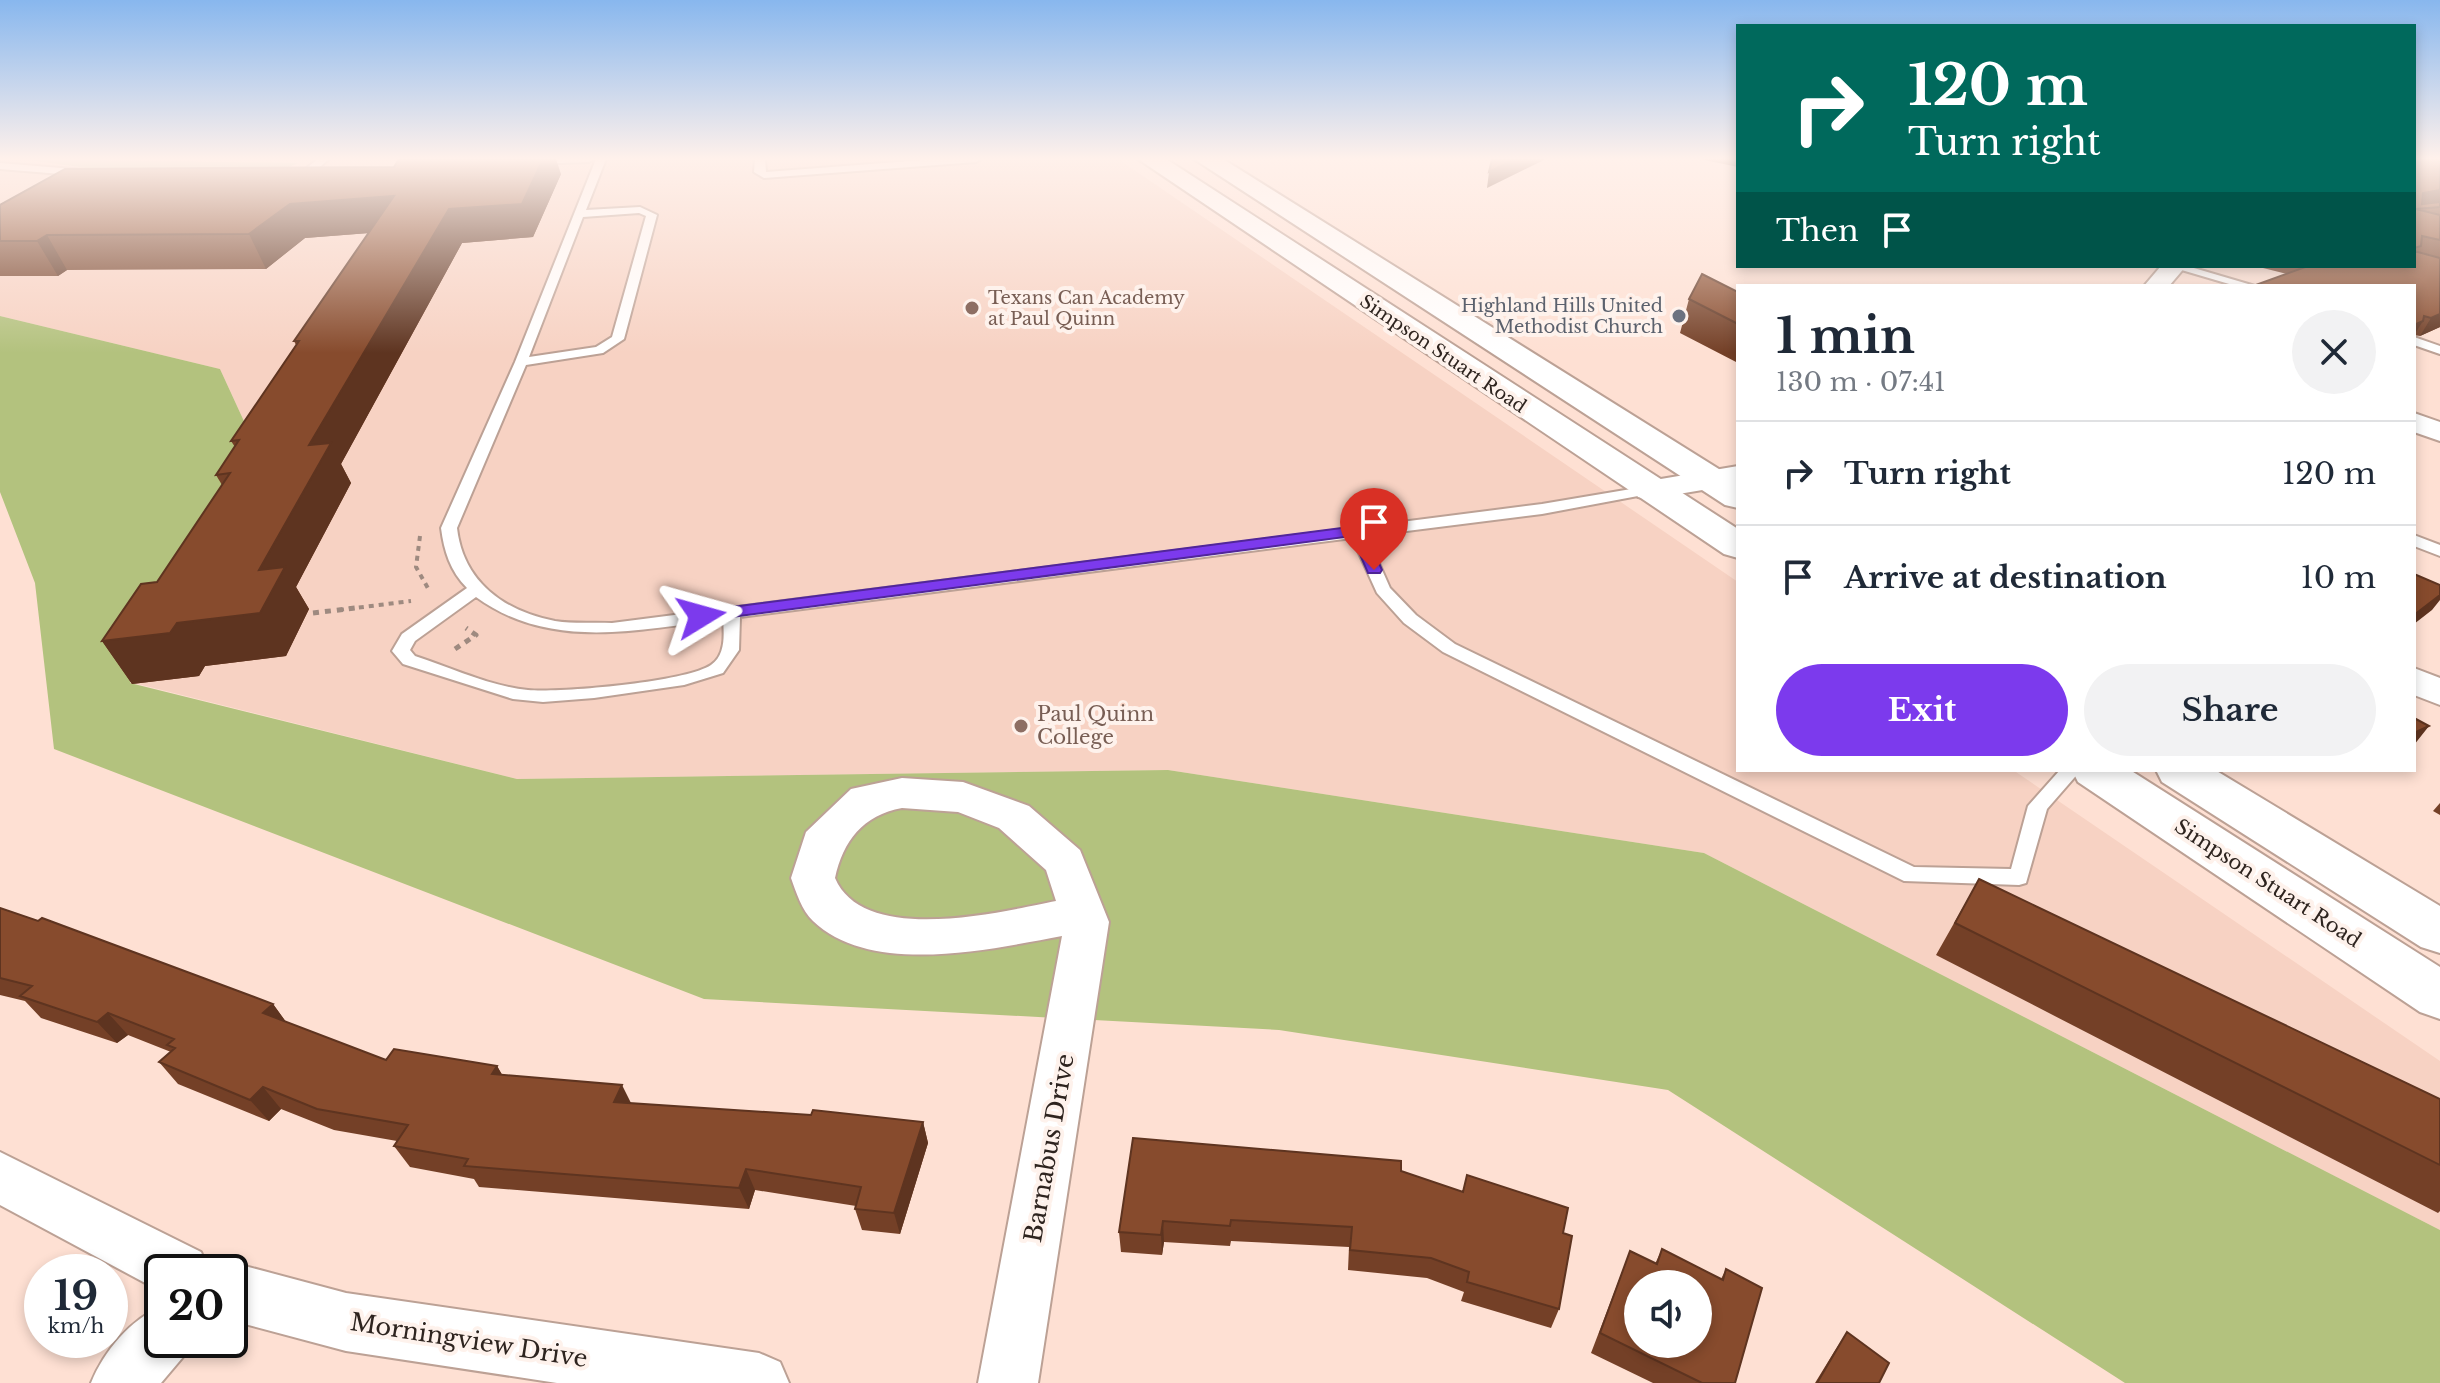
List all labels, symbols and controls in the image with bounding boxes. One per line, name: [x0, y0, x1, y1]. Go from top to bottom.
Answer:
text: 120 m: [1908, 51, 2088, 120]
icon: right: [1776, 56, 1880, 160]
text: Turn right: [1908, 120, 2101, 165]
icon: arrive: [1875, 208, 1919, 252]
text: Then: [1776, 212, 1859, 249]
place label: Texans Can Academy at Paul Quinn: [988, 287, 1185, 330]
street label: Simpson Stuart Road: [1356, 290, 1530, 418]
place label: Highland Hills United Methodist Church: [1461, 295, 1663, 338]
marker: Texans Can Academy at Paul Quinn: [963, 299, 981, 317]
text: 1 min: [1776, 306, 1915, 366]
marker: Highland Hills United Methodist Church: [1670, 307, 1688, 325]
button: close: [2292, 310, 2376, 394]
text: 130 m · 07:41: [1776, 366, 1946, 398]
icon: right: [1776, 451, 1820, 495]
text: Turn right: [1844, 455, 2011, 492]
text: 120 m: [2282, 455, 2376, 492]
pin: [1340, 488, 1408, 570]
icon: arrive: [1352, 500, 1396, 544]
icon: arrive: [1776, 555, 1820, 599]
text: Arrive at destination: [1844, 559, 2167, 596]
text: 10 m: [2300, 559, 2376, 596]
position arrow: [659, 574, 743, 658]
button: Exit: [1776, 664, 2068, 756]
button: Share: [2084, 664, 2376, 756]
place label: Paul Quinn College: [1037, 702, 1154, 749]
marker: Paul Quinn College: [1012, 717, 1030, 735]
street label: Simpson Stuart Road: [2170, 814, 2366, 952]
street label: Barnabus Drive: [1018, 1051, 1080, 1245]
speed limit sign: 20: [144, 1254, 248, 1358]
map controls: [1624, 1270, 1712, 1358]
button: sound: [1624, 1270, 1712, 1358]
text: 19: [54, 1271, 98, 1321]
street label: Morningview Drive: [348, 1307, 590, 1373]
text: km/h: [48, 1314, 104, 1338]

